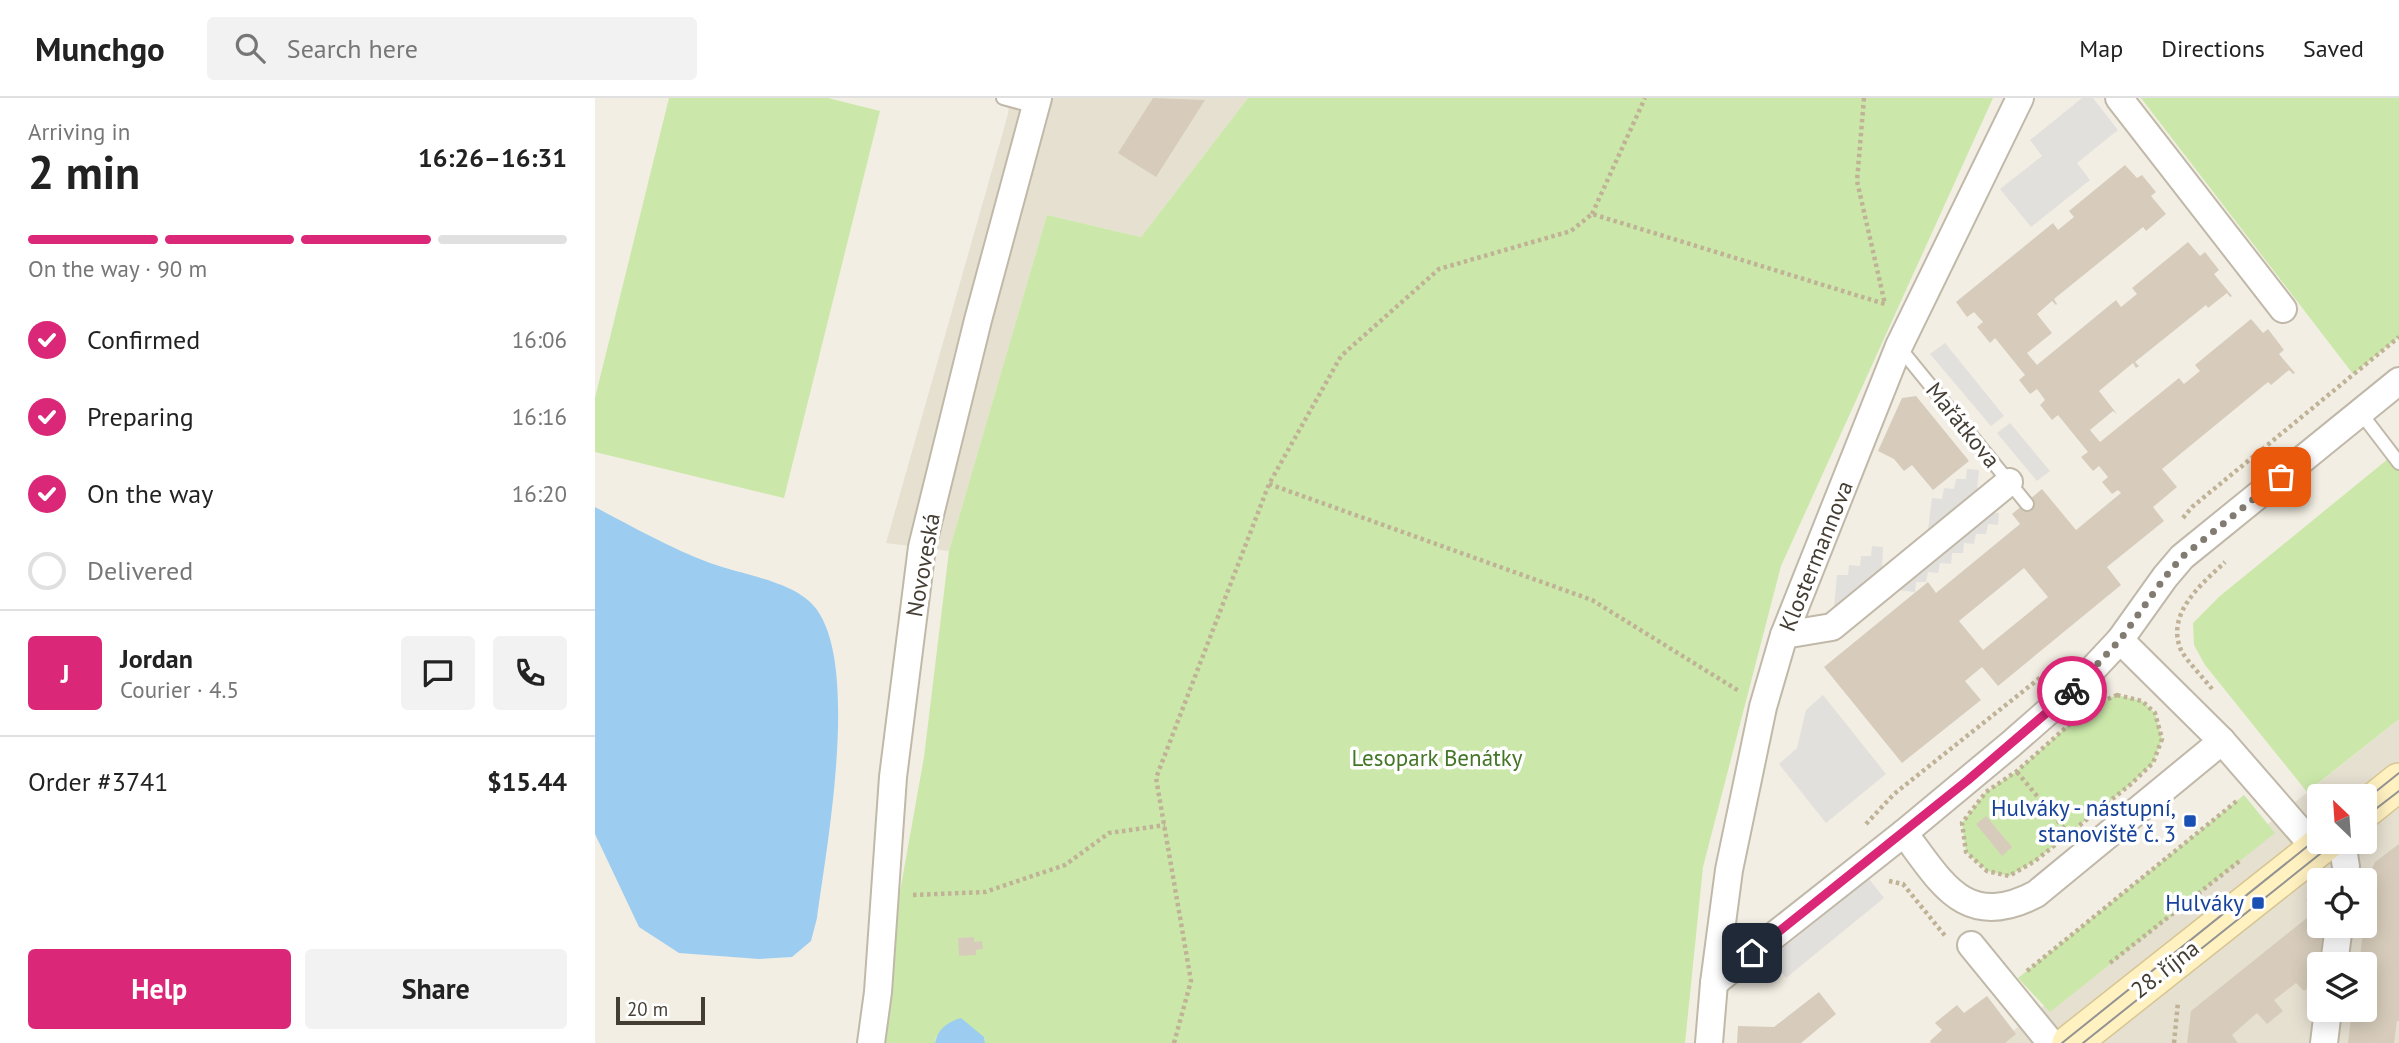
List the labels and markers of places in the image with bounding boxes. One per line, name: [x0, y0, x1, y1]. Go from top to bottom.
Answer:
pin: [2251, 447, 2311, 507]
place label: Hulváky - nástupní, stanoviště č. 3: [1991, 793, 2176, 848]
marker: Hulváky - nástupní, stanoviště č. 3: [2182, 813, 2198, 829]
place label: Hulváky: [2165, 888, 2244, 917]
marker: Hulváky: [2250, 895, 2266, 911]
pin: [1722, 923, 1782, 983]

